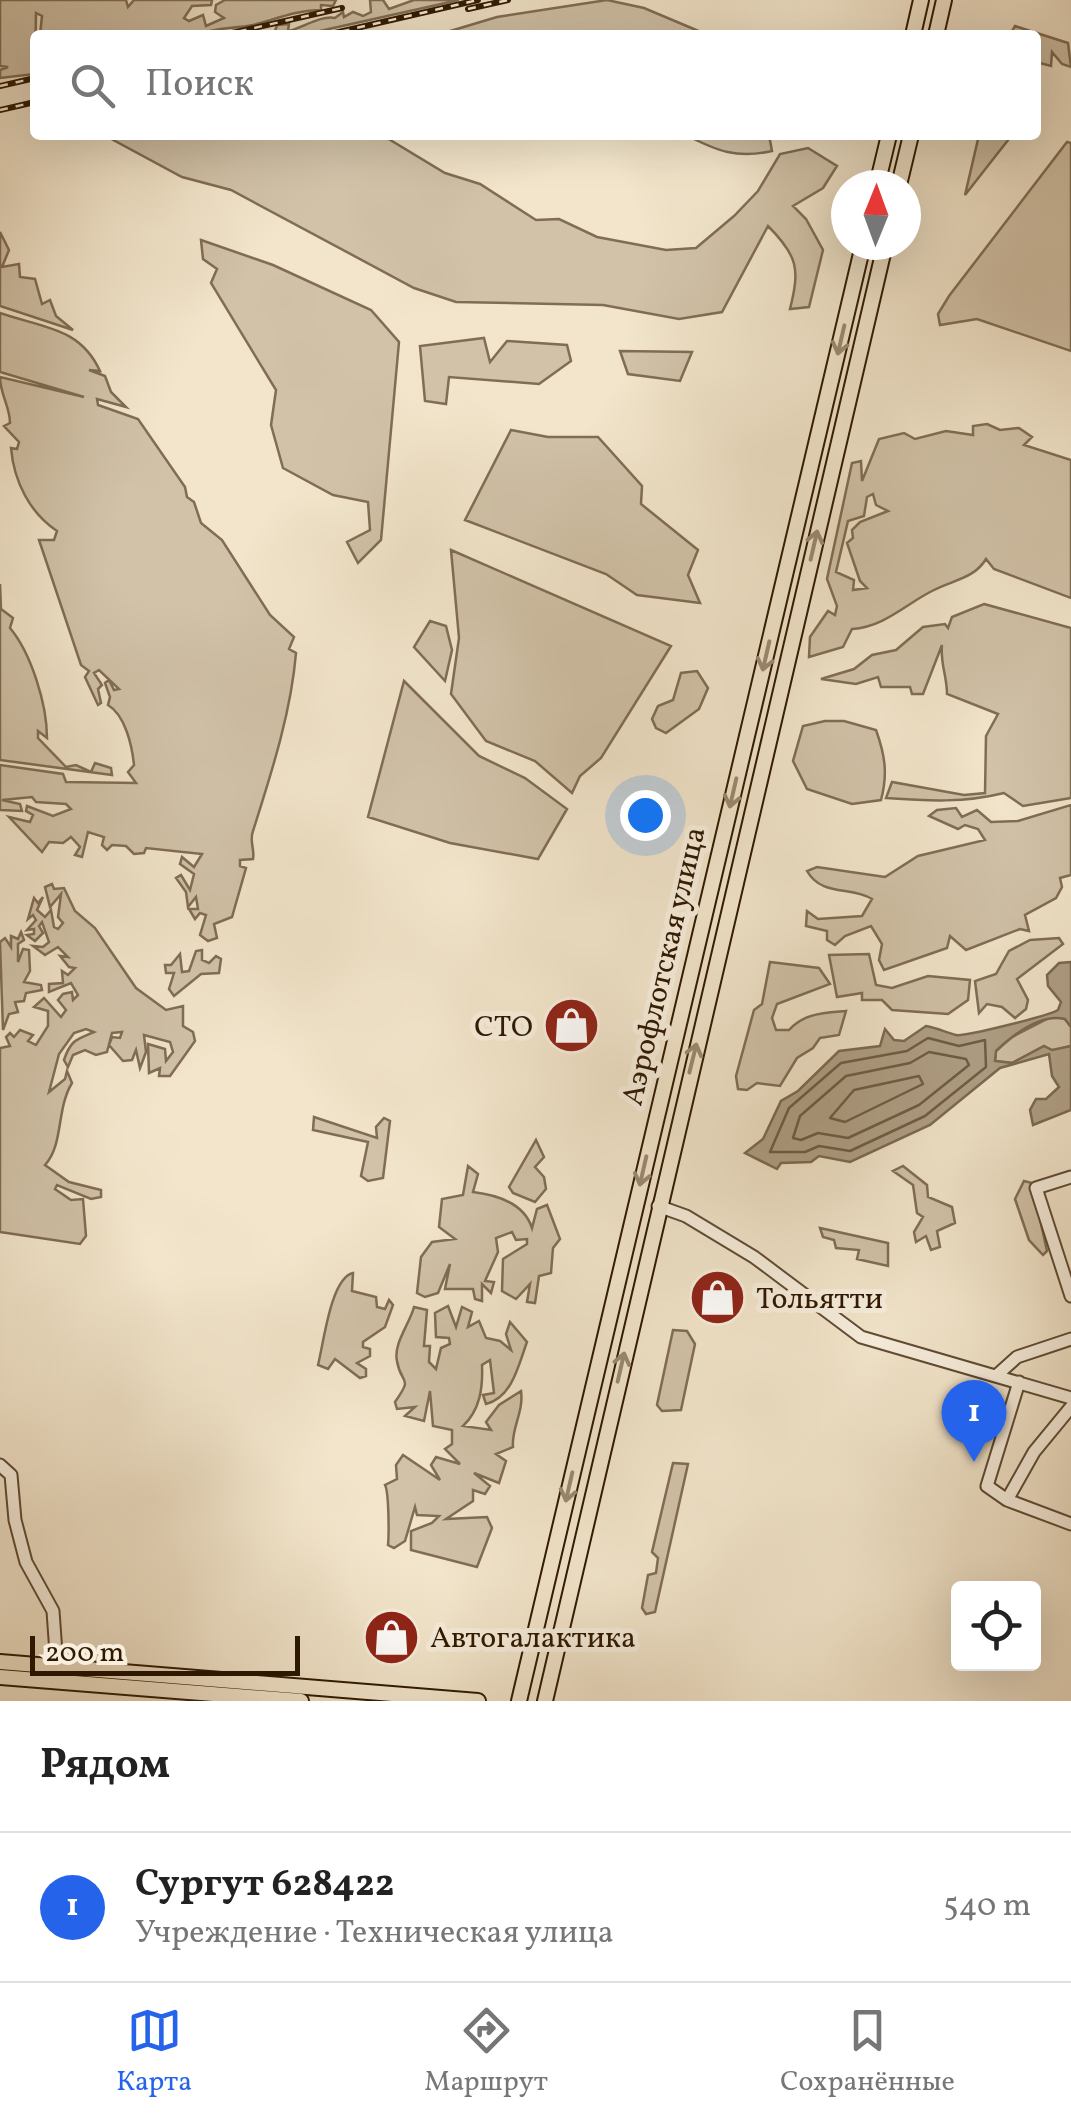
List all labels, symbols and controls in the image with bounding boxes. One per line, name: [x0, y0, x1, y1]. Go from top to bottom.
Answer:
search box: [30, 30, 1041, 140]
icon: search: [65, 58, 120, 113]
text: Поиск: [145, 59, 254, 112]
north arrow: [831, 170, 921, 260]
one-way arrow: [831, 323, 849, 355]
one-way arrow: [806, 530, 824, 562]
one-way arrow: [756, 639, 774, 671]
one-way arrow: [723, 776, 741, 808]
your location: [620, 790, 671, 841]
street label: Аэрофлотская улица: [612, 823, 717, 1110]
shop icon: СТО: [542, 996, 602, 1056]
place label: СТО: [474, 1007, 533, 1049]
one-way arrow: [685, 1043, 703, 1075]
one-way arrow: [633, 1154, 651, 1186]
shop icon: Тольятти: [687, 1268, 747, 1328]
place label: Тольятти: [756, 1279, 883, 1321]
one-way arrow: [613, 1352, 631, 1384]
pin: 1: [942, 1380, 1006, 1462]
one-way arrow: [559, 1470, 577, 1502]
map controls: [951, 1581, 1041, 1671]
button: locate: [951, 1581, 1041, 1671]
shop icon: Автогалактика: [361, 1607, 421, 1667]
place label: Автогалактика: [430, 1618, 636, 1660]
scale bar: [30, 1631, 300, 1676]
text: 200 m: [45, 1634, 124, 1673]
text: Рядом: [40, 1737, 170, 1796]
text: Сургут 628422: [135, 1859, 395, 1912]
text: 1: [66, 1885, 79, 1929]
text: 540 m: [943, 1885, 1031, 1929]
text: Учреждение · Техническая улица: [135, 1912, 614, 1956]
tab: Карта: [116, 2003, 192, 2102]
tab: Маршрут: [424, 2003, 548, 2102]
tab: Сохранённые: [780, 2003, 955, 2102]

